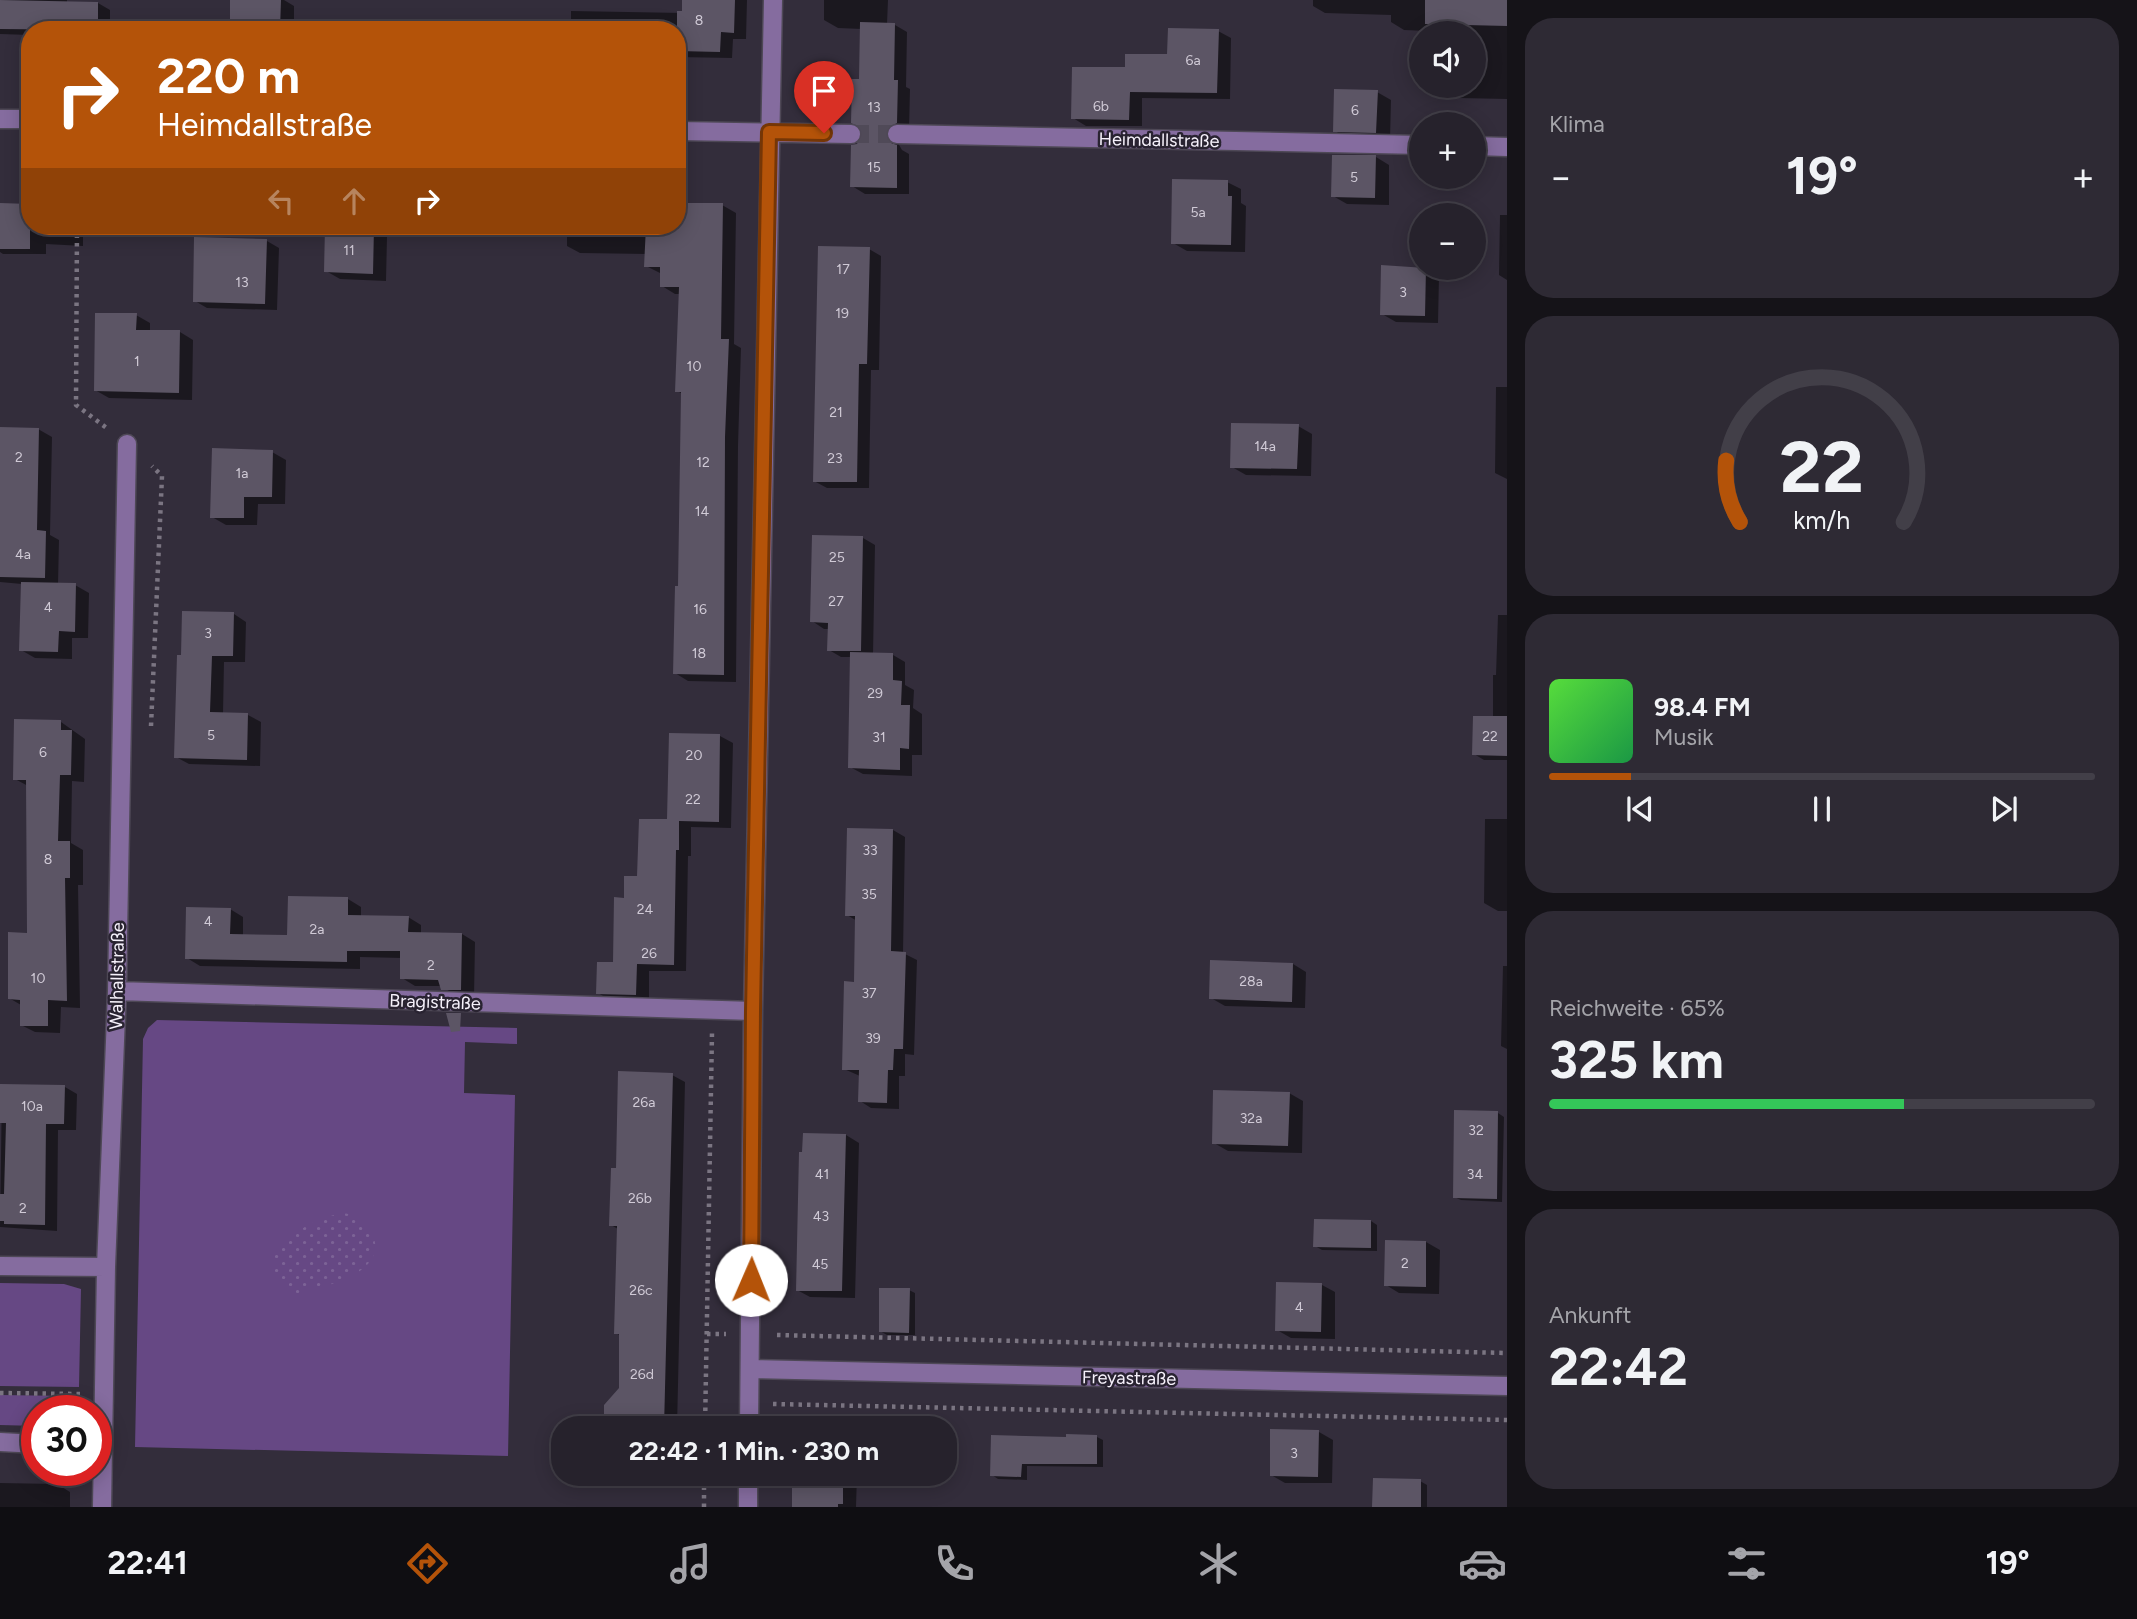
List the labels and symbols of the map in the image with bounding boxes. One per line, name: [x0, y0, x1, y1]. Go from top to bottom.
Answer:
house number: 8: [695, 12, 703, 29]
house number: 6a: [1185, 52, 1201, 69]
pin: [794, 61, 854, 133]
house number: 6b: [1093, 98, 1109, 115]
house number: 13: [867, 99, 881, 116]
house number: 6: [1351, 102, 1359, 119]
street label: Heimdallstraße: [1098, 128, 1220, 152]
house number: 15: [867, 159, 881, 176]
house number: 5: [1350, 169, 1358, 186]
house number: 5a: [1190, 204, 1206, 221]
house number: 11: [343, 242, 355, 259]
house number: 17: [836, 261, 850, 278]
house number: 13: [235, 274, 249, 291]
house number: 3: [1399, 284, 1407, 301]
house number: 19: [835, 305, 849, 322]
house number: 1: [134, 353, 140, 370]
house number: 10: [687, 358, 701, 375]
house number: 21: [829, 404, 843, 421]
house number: 14a: [1254, 438, 1276, 455]
house number: 2: [15, 449, 23, 466]
house number: 23: [827, 450, 843, 467]
house number: 12: [696, 454, 710, 471]
house number: 1a: [236, 465, 248, 482]
house number: 14: [695, 503, 710, 520]
house number: 4a: [15, 546, 31, 563]
house number: 25: [829, 549, 845, 566]
house number: 27: [828, 593, 844, 610]
house number: 4: [44, 599, 53, 616]
house number: 16: [693, 601, 707, 618]
house number: 3: [204, 625, 212, 642]
house number: 18: [692, 645, 706, 662]
house number: 29: [867, 685, 883, 702]
house number: 5: [207, 727, 215, 744]
house number: 22: [1482, 728, 1498, 745]
house number: 31: [872, 729, 886, 746]
house number: 6: [39, 744, 47, 761]
house number: 20: [686, 747, 702, 764]
house number: 22: [685, 791, 701, 808]
house number: 33: [862, 842, 878, 859]
house number: 8: [44, 851, 52, 868]
house number: 35: [861, 886, 877, 903]
house number: 24: [637, 901, 654, 918]
house number: 4: [204, 913, 213, 930]
house number: 2a: [310, 921, 324, 938]
street label: Walhallstraße: [105, 922, 129, 1030]
house number: 26: [641, 945, 657, 962]
house number: 2: [427, 957, 435, 974]
house number: 10: [31, 970, 45, 987]
house number: 28a: [1239, 973, 1263, 990]
house number: 37: [861, 985, 877, 1002]
street label: Bragistraße: [389, 989, 481, 1015]
house number: 39: [865, 1030, 881, 1047]
house number: 26a: [633, 1094, 655, 1111]
house number: 10a: [21, 1098, 43, 1115]
house number: 32a: [1240, 1110, 1262, 1127]
house number: 32: [1468, 1122, 1484, 1139]
house number: 41: [815, 1166, 829, 1183]
house number: 34: [1467, 1166, 1483, 1183]
house number: 26b: [628, 1190, 652, 1207]
house number: 2: [19, 1200, 27, 1217]
house number: 43: [813, 1208, 829, 1225]
position arrow: [714, 1243, 788, 1317]
house number: 2: [1401, 1255, 1409, 1272]
house number: 45: [812, 1256, 828, 1273]
house number: 26c: [629, 1282, 653, 1299]
house number: 4: [1295, 1299, 1304, 1316]
house number: 26d: [630, 1366, 654, 1383]
street label: Freyastraße: [1082, 1366, 1176, 1390]
speed limit sign: 30: [21, 1395, 112, 1486]
house number: 3: [1290, 1445, 1298, 1462]

